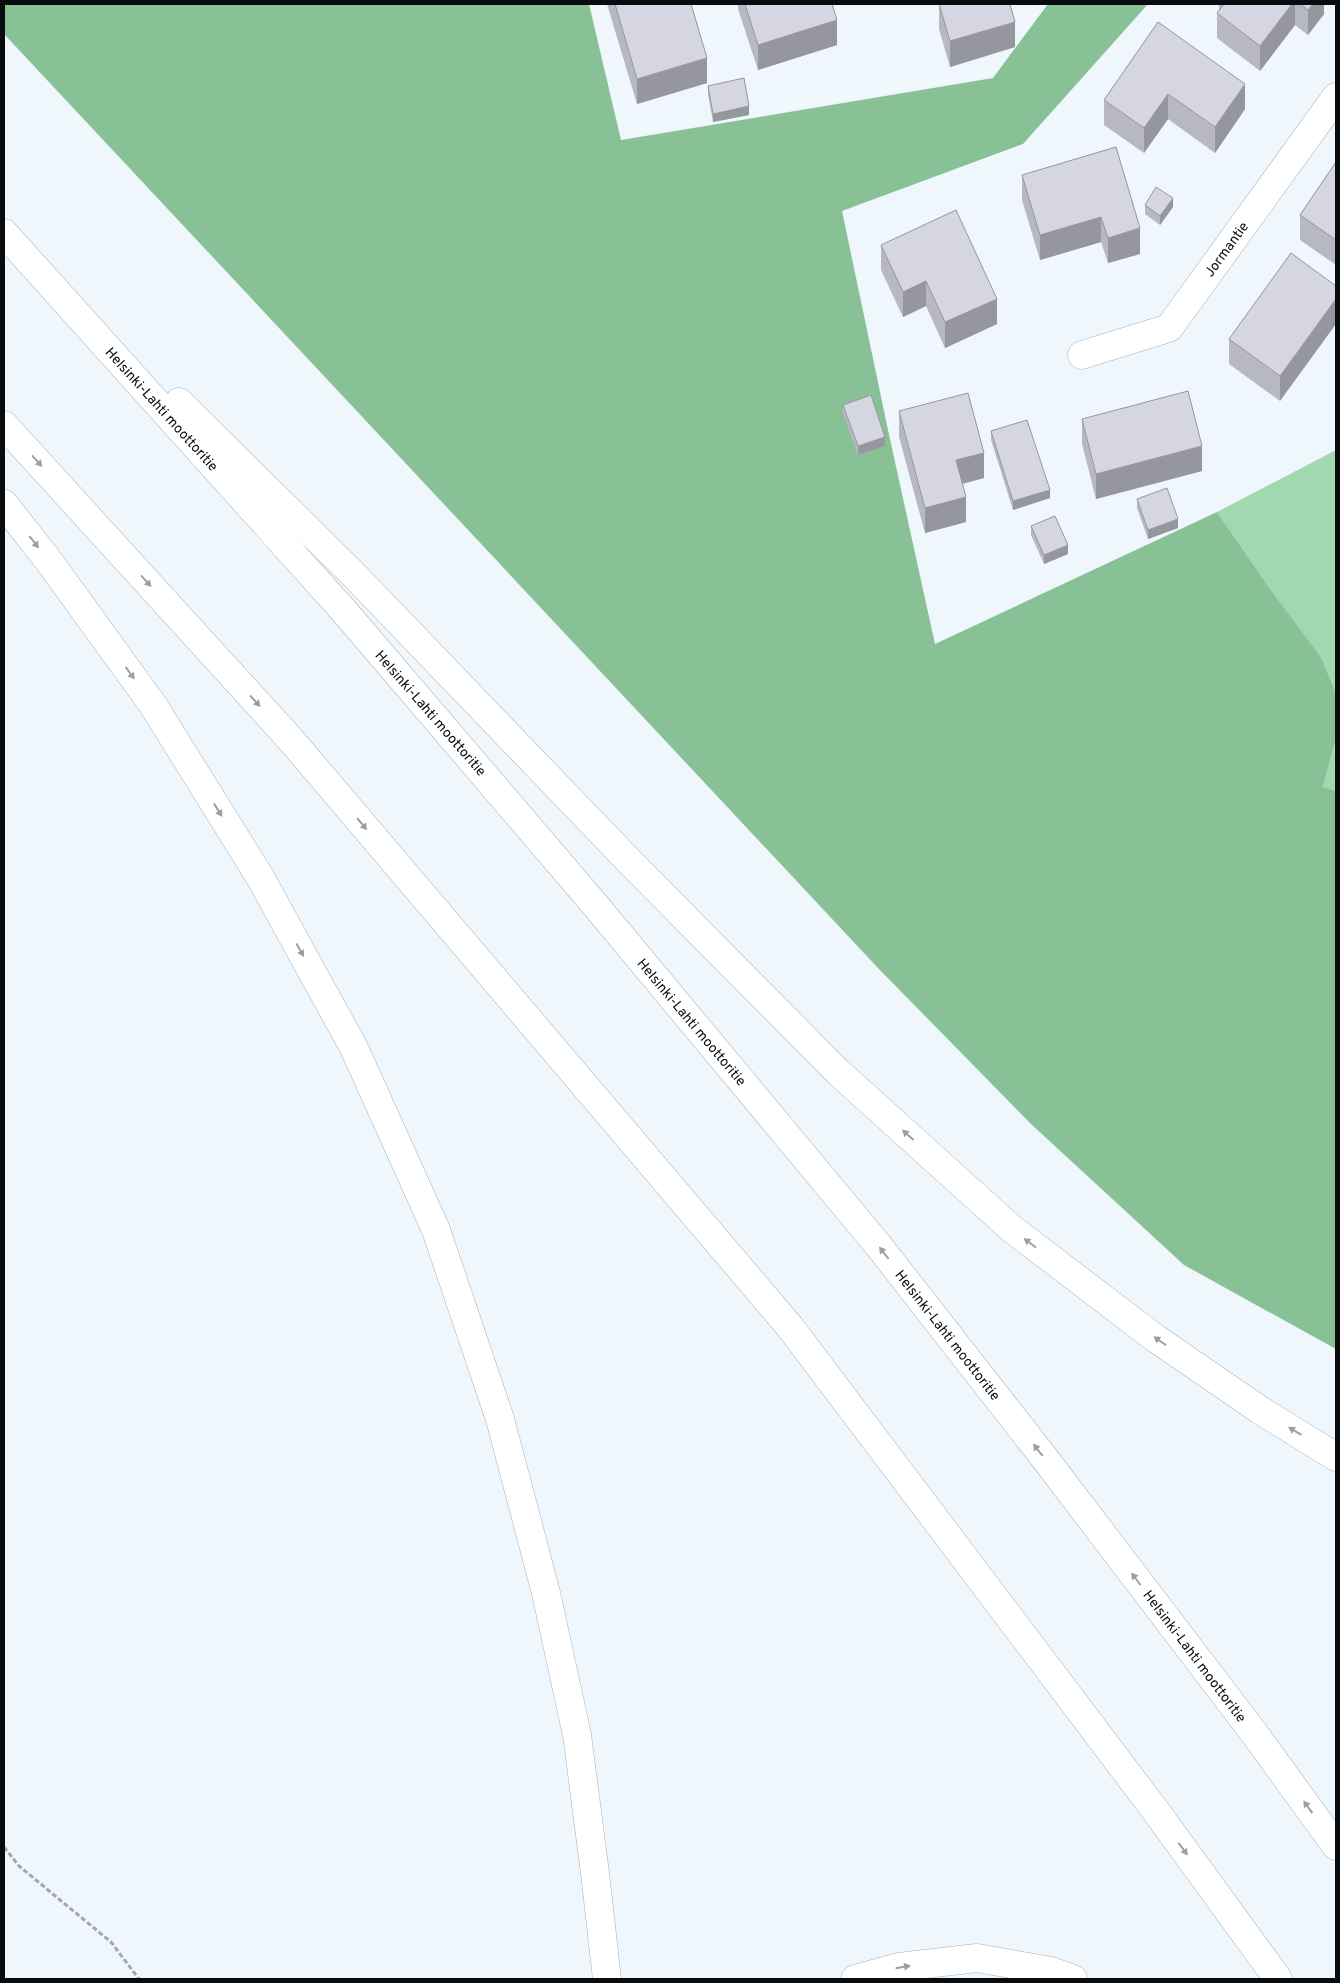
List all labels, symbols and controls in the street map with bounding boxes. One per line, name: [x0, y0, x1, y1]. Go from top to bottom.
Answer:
street label: Jormantie: [1202, 219, 1253, 281]
street label: Helsinki-Lahti moottoritie: [101, 345, 221, 476]
one-way arrow: [31, 454, 42, 467]
one-way arrow: [29, 535, 39, 549]
one-way arrow: [140, 574, 152, 586]
street label: Helsinki-Lahti moottoritie: [371, 648, 489, 780]
one-way arrow: [125, 666, 135, 680]
one-way arrow: [249, 695, 261, 707]
one-way arrow: [214, 803, 223, 816]
one-way arrow: [356, 817, 367, 830]
one-way arrow: [296, 942, 304, 957]
street label: Helsinki-Lahti moottoritie: [633, 956, 749, 1090]
one-way arrow: [902, 1130, 915, 1141]
one-way arrow: [1023, 1238, 1037, 1248]
one-way arrow: [879, 1246, 889, 1260]
street label: Helsinki-Lahti moottoritie: [891, 1267, 1003, 1405]
one-way arrow: [1153, 1336, 1167, 1346]
one-way arrow: [1288, 1427, 1301, 1436]
one-way arrow: [1032, 1444, 1043, 1457]
one-way arrow: [1131, 1573, 1142, 1586]
street label: Helsinki-Lahti moottoritie: [1139, 1588, 1249, 1726]
one-way arrow: [1303, 1800, 1313, 1814]
one-way arrow: [1178, 1842, 1188, 1856]
one-way arrow: [895, 1963, 911, 1971]

